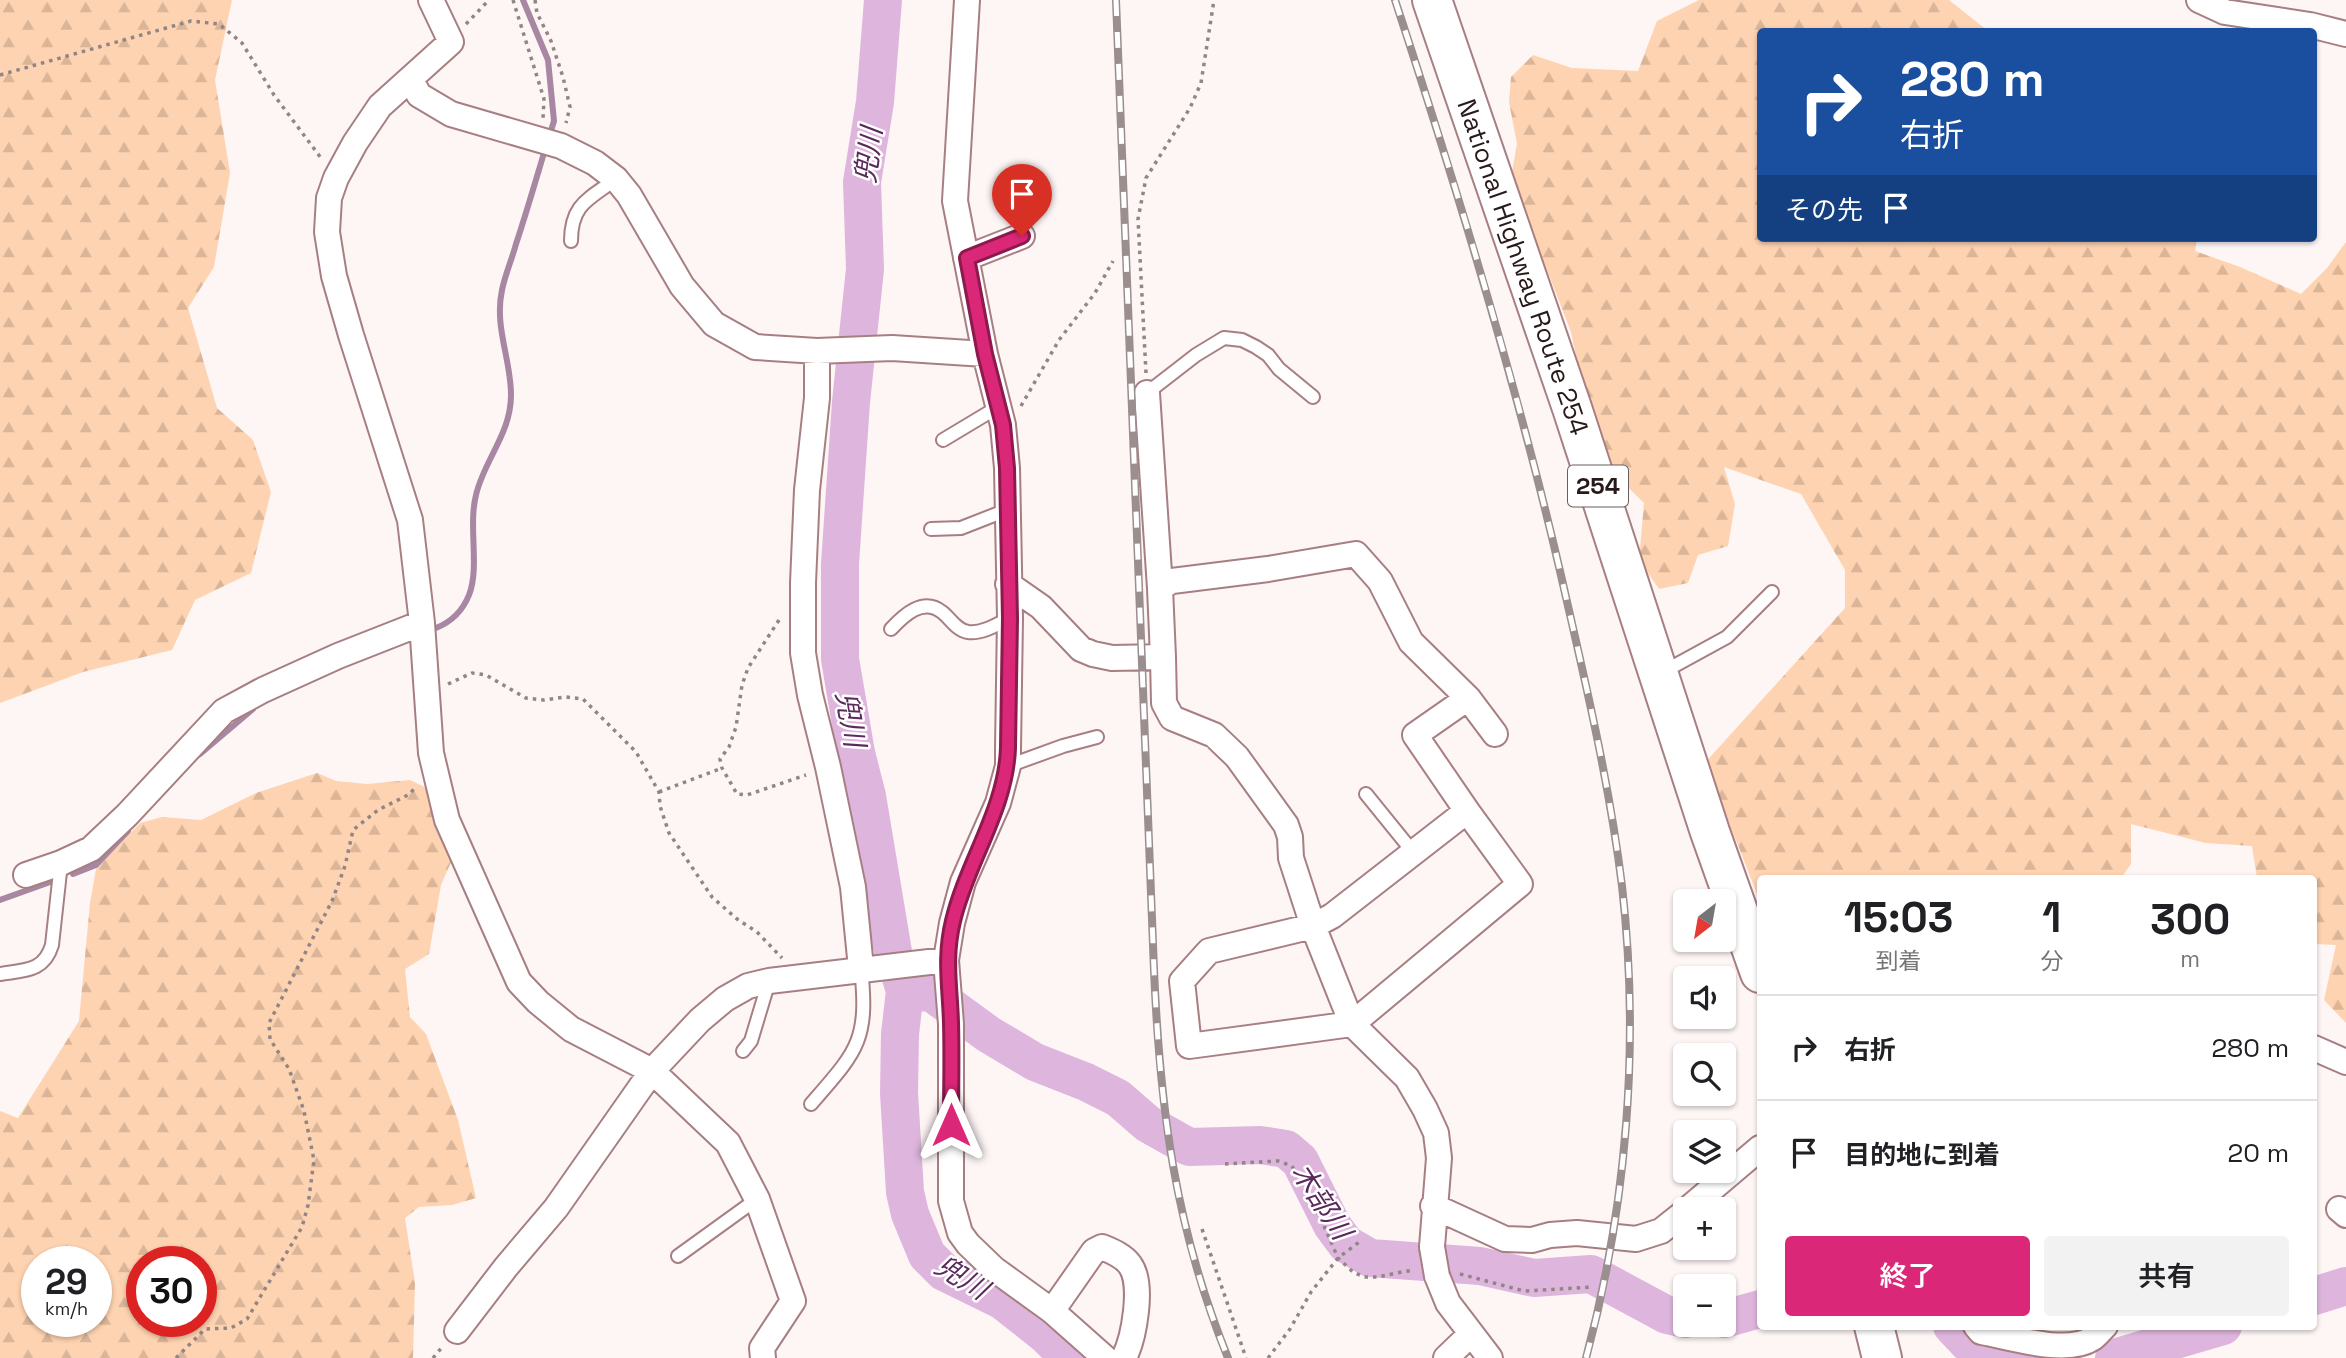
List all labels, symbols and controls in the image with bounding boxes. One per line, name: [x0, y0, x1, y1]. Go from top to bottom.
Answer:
text: 280 m: [1900, 48, 2045, 110]
icon: right: [1785, 56, 1876, 147]
street label: National Highway Route 254: [1449, 95, 1597, 439]
text: 右折: [1900, 115, 1964, 155]
water label: 兜川: [847, 122, 890, 185]
pin: [992, 164, 1052, 236]
icon: arrive: [1003, 175, 1041, 213]
icon: arrive: [1877, 189, 1915, 227]
text: その先: [1785, 193, 1863, 227]
road number: 254: [1568, 466, 1628, 506]
water label: 兜川: [828, 688, 874, 753]
north arrow: [1673, 889, 1736, 952]
map controls: [1673, 889, 1736, 1337]
text: 15:03: [1844, 891, 1953, 944]
text: 1: [2042, 891, 2061, 944]
text: 300: [2150, 893, 2230, 946]
text: m: [2180, 944, 2200, 974]
text: 到着: [1876, 946, 1922, 976]
text: 分: [2040, 946, 2063, 976]
button: sound: [1673, 966, 1736, 1029]
icon: right: [1785, 1029, 1823, 1067]
text: 280 m: [2211, 1031, 2289, 1065]
text: 右折: [1844, 1033, 1896, 1067]
button: search: [1673, 1043, 1736, 1106]
position arrow: [914, 1088, 988, 1162]
button: layers: [1673, 1120, 1736, 1183]
icon: arrive: [1785, 1134, 1823, 1172]
text: 20 m: [2228, 1136, 2289, 1170]
text: 目的地に到着: [1844, 1138, 2000, 1172]
water label: 木部川: [1284, 1156, 1362, 1249]
button: +: [1673, 1197, 1736, 1260]
button: 終了: [1785, 1236, 2030, 1316]
button: 共有: [2044, 1236, 2289, 1316]
speed limit sign: 30: [126, 1246, 217, 1337]
water label: 兜川: [929, 1247, 998, 1309]
text: 29: [45, 1260, 88, 1304]
button: −: [1673, 1274, 1736, 1337]
text: km/h: [45, 1297, 88, 1320]

